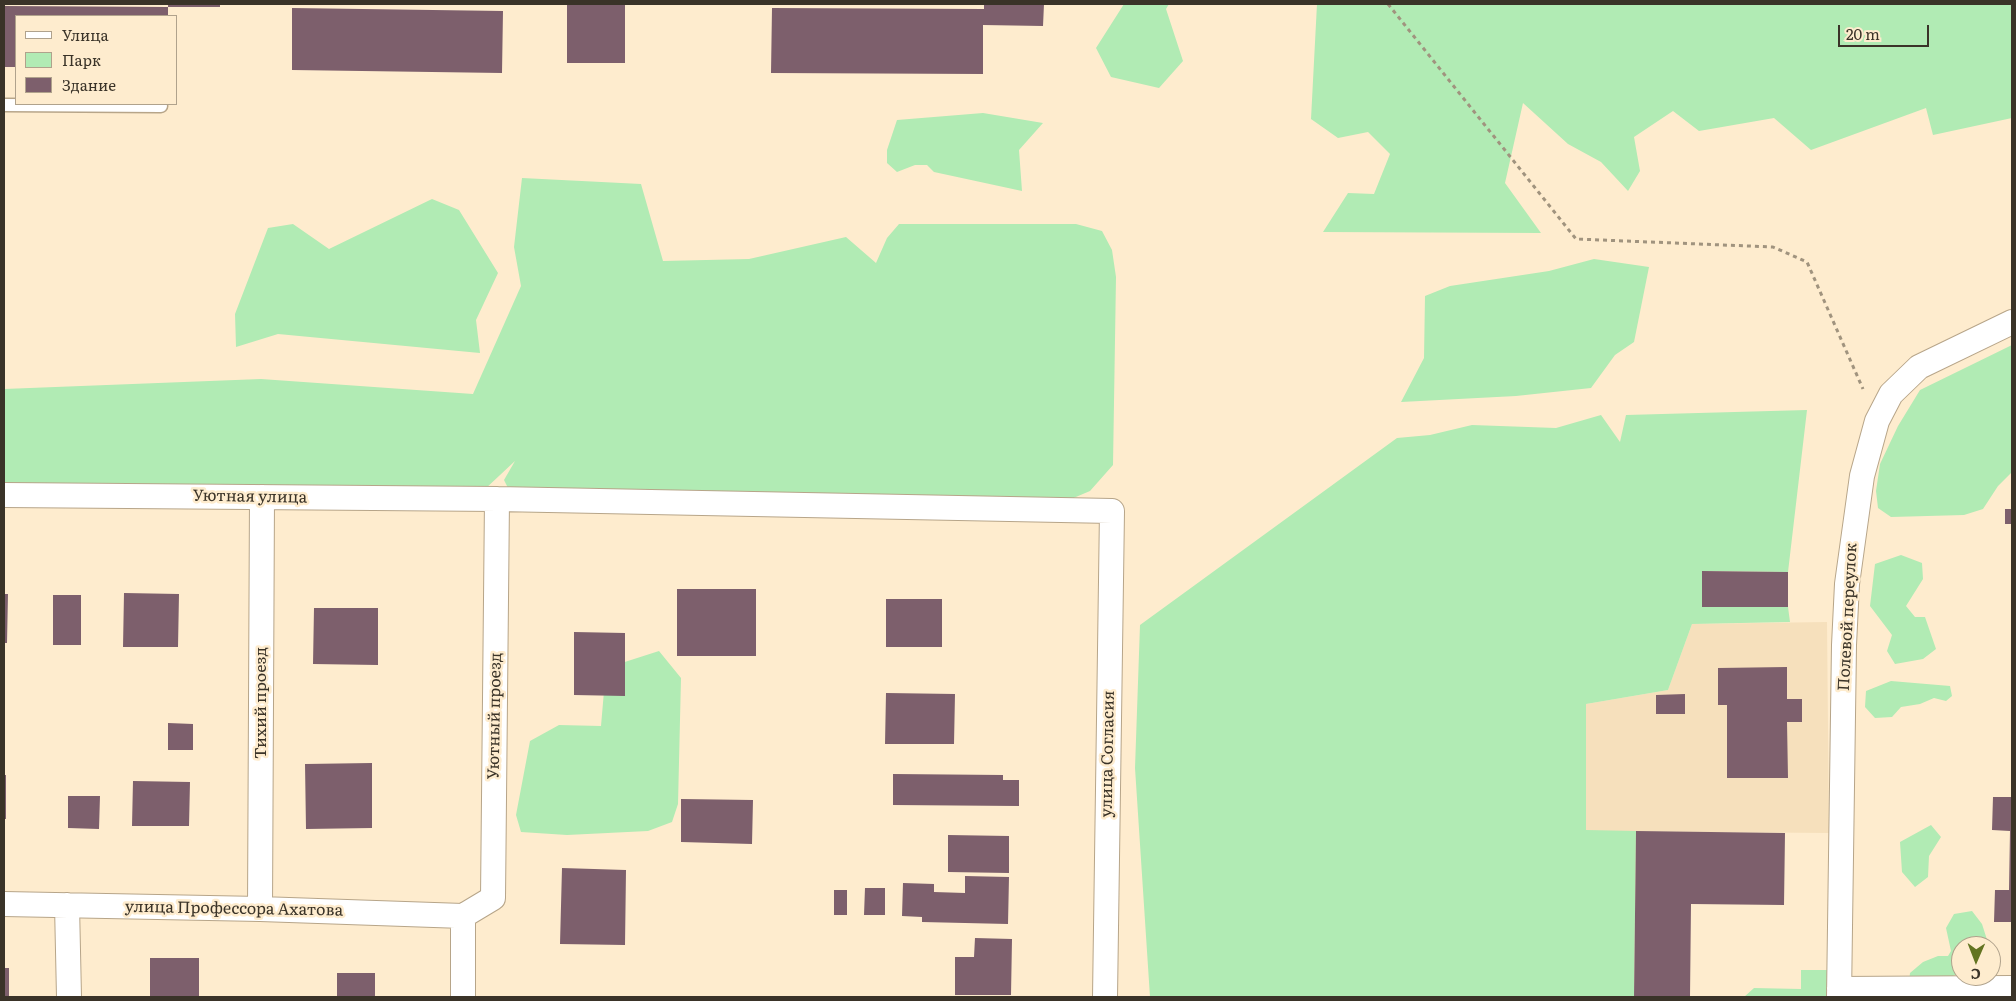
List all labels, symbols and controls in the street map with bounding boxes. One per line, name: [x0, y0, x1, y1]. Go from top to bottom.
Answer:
legend: [15, 15, 178, 105]
scale bar: [1841, 15, 1932, 47]
text: 20 m: [1846, 22, 1880, 45]
text: Улица: [62, 23, 109, 46]
text: Парк: [62, 48, 101, 71]
text: Здание: [62, 73, 116, 96]
street label: Уютная улица: [193, 486, 307, 508]
street label: Полевой переулок: [1835, 542, 1861, 692]
street label: Тихий проезд: [251, 647, 271, 759]
street label: Уютный проезд: [484, 652, 506, 780]
street label: улица Согласия: [1097, 690, 1119, 818]
street label: улица Профессора Ахатова: [125, 897, 343, 921]
north arrow: [1951, 936, 2001, 986]
text: С: [1971, 965, 1981, 985]

